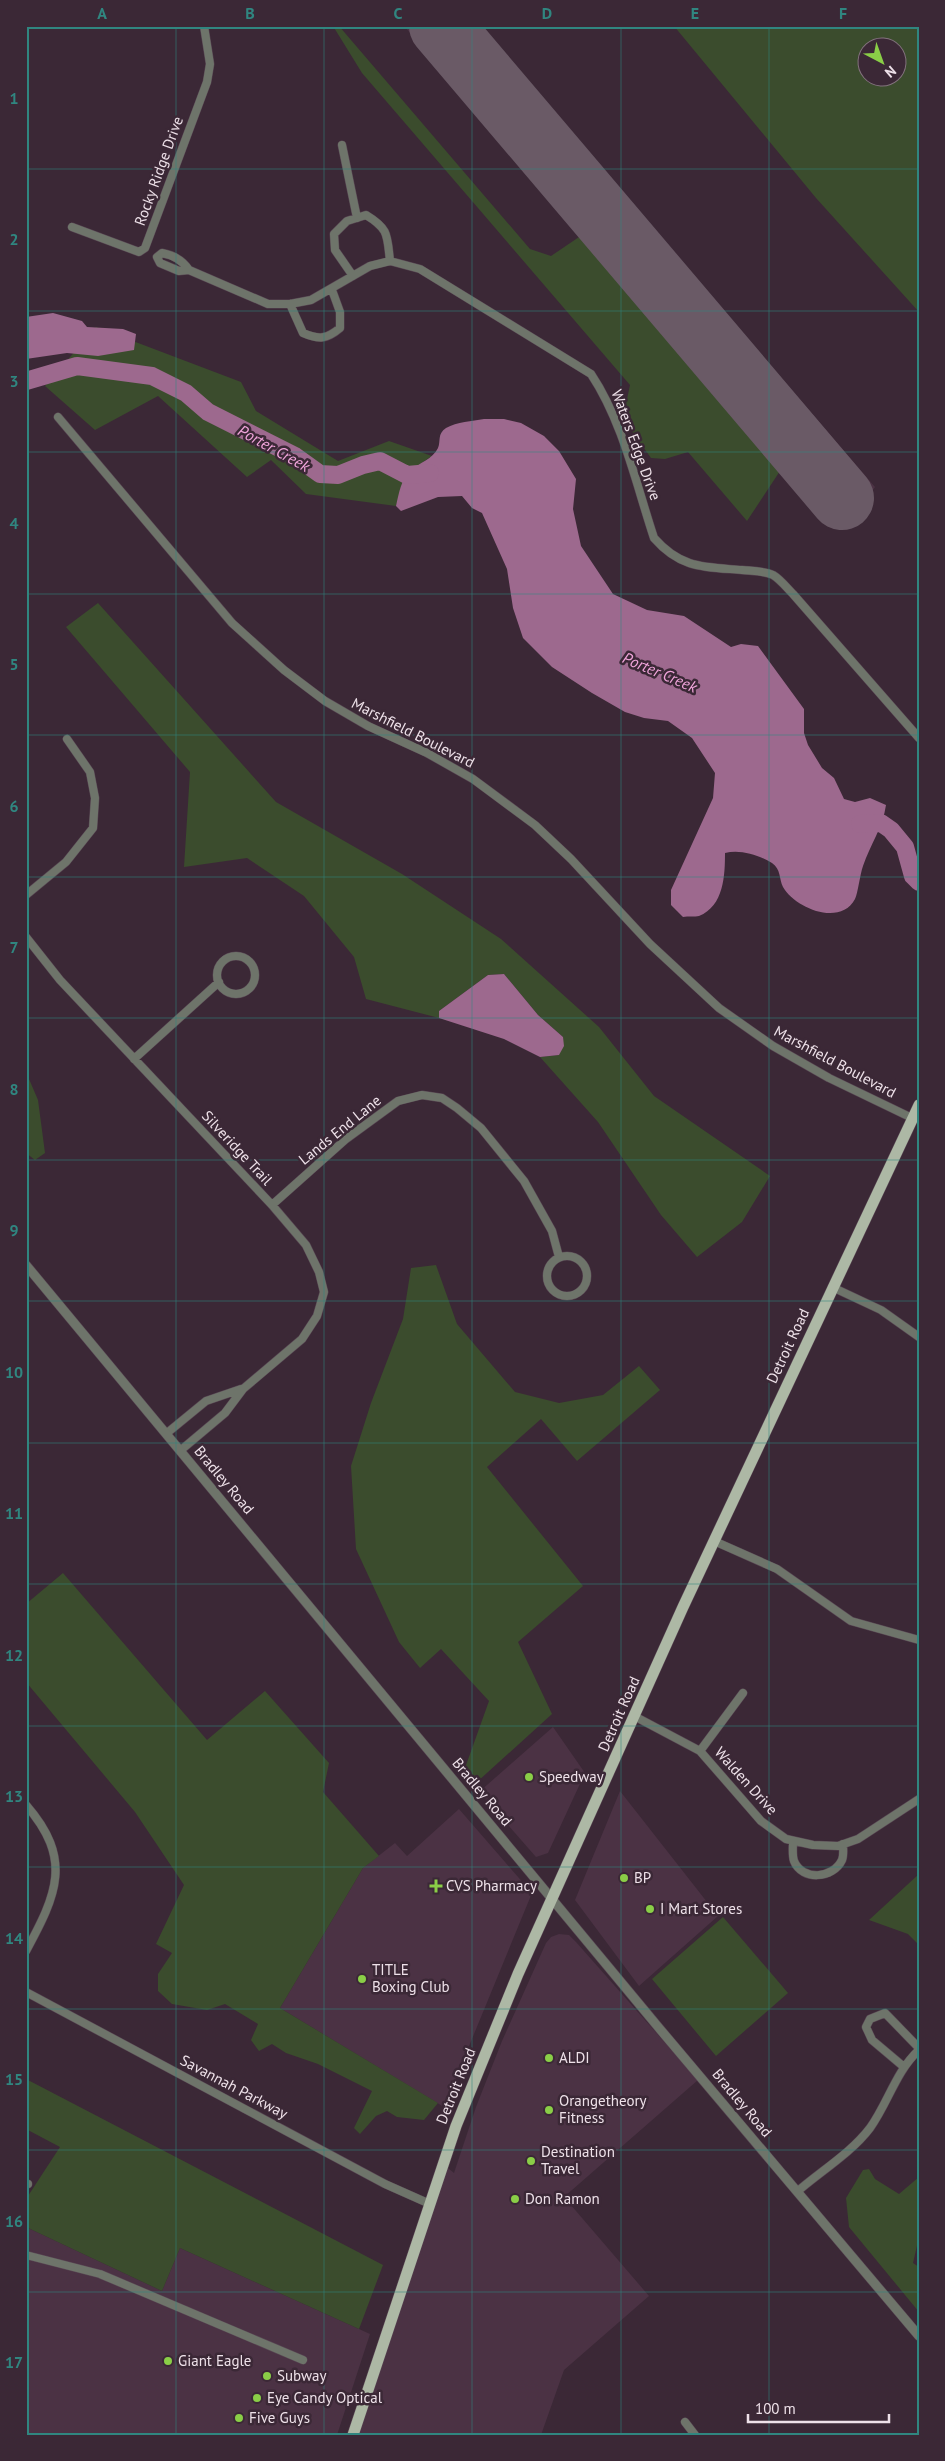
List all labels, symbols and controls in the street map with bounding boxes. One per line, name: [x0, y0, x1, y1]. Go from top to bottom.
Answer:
text: A: [97, 3, 107, 23]
text: B: [245, 3, 255, 23]
text: C: [394, 3, 403, 23]
text: D: [542, 3, 552, 23]
text: E: [691, 3, 699, 23]
text: F: [839, 3, 847, 23]
north arrow: [858, 38, 908, 88]
text: N: [881, 62, 900, 82]
text: 1: [9, 88, 19, 108]
street label: Rocky Ridge Drive: [130, 114, 187, 228]
text: 2: [9, 229, 19, 249]
text: 3: [9, 371, 19, 391]
street label: Waters Edge Drive: [608, 387, 665, 503]
water label: Porter Creek: [235, 420, 314, 476]
text: 4: [9, 513, 19, 533]
water label: Porter Creek: [620, 647, 701, 697]
text: 5: [9, 654, 19, 674]
street label: Marshfield Boulevard: [349, 693, 478, 772]
text: 6: [9, 796, 19, 816]
text: 7: [9, 937, 19, 957]
street label: Marshfield Boulevard: [771, 1021, 900, 1102]
text: 8: [9, 1079, 19, 1099]
street label: Lands End Lane: [295, 1091, 385, 1169]
street label: Silveridge Trail: [198, 1106, 277, 1189]
text: 9: [9, 1220, 19, 1240]
street label: Detroit Road: [762, 1305, 813, 1386]
text: 10: [5, 1362, 23, 1382]
street label: Bradley Road: [190, 1442, 258, 1518]
text: 11: [5, 1503, 23, 1523]
text: 12: [5, 1645, 23, 1665]
street label: Detroit Road: [593, 1673, 644, 1754]
street label: Walden Drive: [711, 1743, 782, 1819]
street label: Bradley Road: [448, 1754, 516, 1830]
place label: Speedway: [539, 1767, 604, 1786]
marker: Speedway: [523, 1771, 535, 1783]
text: 13: [5, 1786, 23, 1806]
place label: BP: [634, 1868, 651, 1887]
marker: BP: [618, 1872, 630, 1884]
place label: CVS Pharmacy: [446, 1876, 537, 1895]
marker: CVS Pharmacy: [430, 1880, 442, 1892]
place label: I Mart Stores: [660, 1899, 742, 1918]
marker: I Mart Stores: [644, 1903, 656, 1915]
text: 14: [5, 1928, 23, 1948]
place label: TITLE Boxing Club: [372, 1960, 450, 1996]
marker: TITLE Boxing Club: [356, 1973, 368, 1985]
street label: Detroit Road: [432, 2045, 479, 2127]
place label: ALDI: [559, 2048, 590, 2067]
street label: Savannah Parkway: [177, 2050, 291, 2123]
marker: ALDI: [543, 2052, 555, 2064]
street label: Bradley Road: [708, 2065, 776, 2141]
text: 15: [5, 2069, 23, 2089]
place label: Orangetheory Fitness: [559, 2091, 647, 2127]
marker: Orangetheory Fitness: [543, 2104, 555, 2116]
place label: Destination Travel: [541, 2142, 615, 2178]
marker: Destination Travel: [525, 2155, 537, 2167]
place label: Don Ramon: [525, 2189, 600, 2208]
marker: Don Ramon: [509, 2193, 521, 2205]
text: 16: [5, 2211, 23, 2231]
place label: Giant Eagle: [178, 2351, 251, 2370]
text: 17: [5, 2352, 23, 2372]
marker: Giant Eagle: [162, 2355, 174, 2367]
place label: Subway: [277, 2366, 326, 2385]
marker: Subway: [261, 2370, 273, 2382]
place label: Eye Candy Optical: [267, 2388, 383, 2407]
scale bar: [748, 2391, 889, 2423]
marker: Eye Candy Optical: [251, 2392, 263, 2404]
text: 100 m: [755, 2399, 796, 2418]
place label: Five Guys: [249, 2408, 310, 2427]
marker: Five Guys: [233, 2412, 245, 2424]

